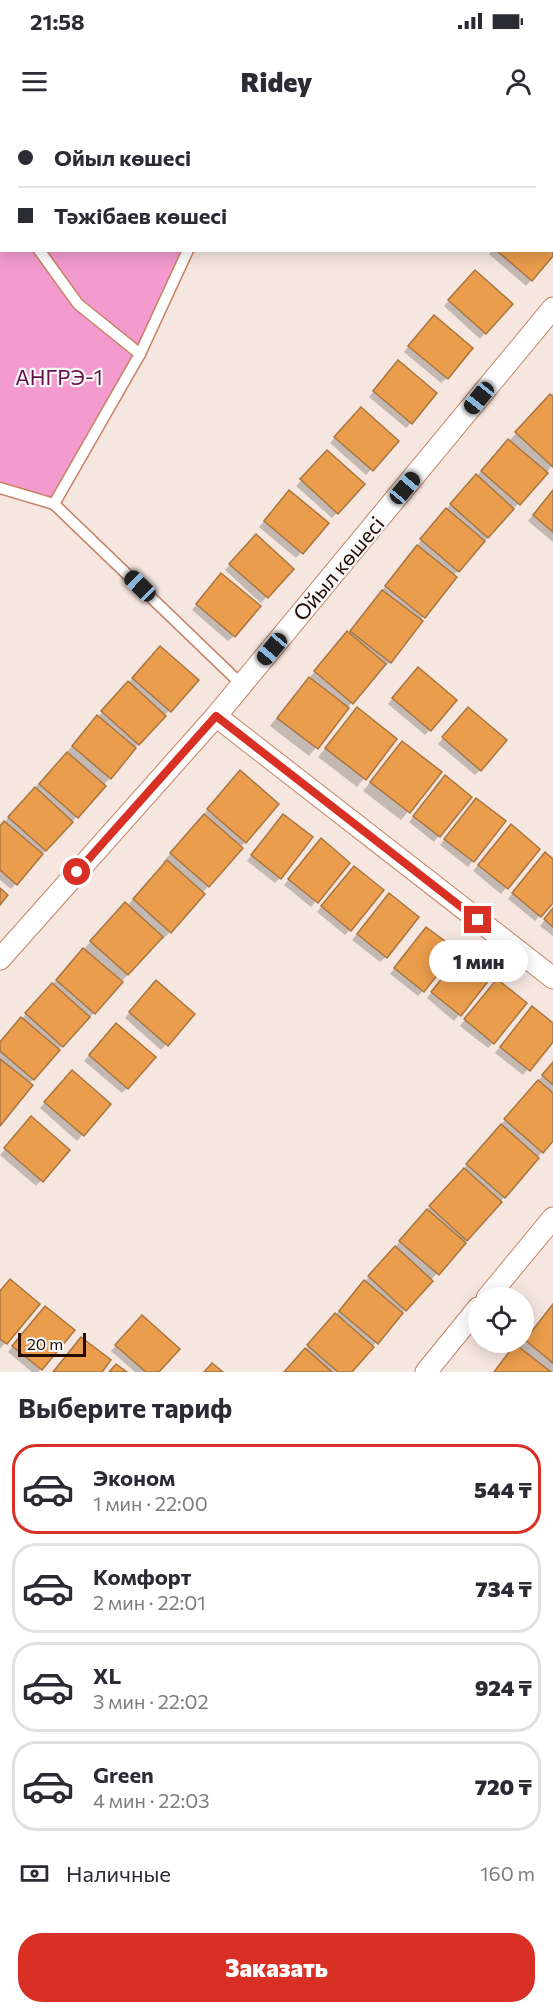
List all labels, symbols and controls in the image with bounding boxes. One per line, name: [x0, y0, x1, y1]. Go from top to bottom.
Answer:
text: 21:58: [30, 8, 85, 35]
icon: menu: [18, 65, 51, 98]
text: Ridey: [241, 65, 312, 98]
icon: person: [502, 65, 535, 98]
text: Ойыл көшесі: [54, 144, 191, 171]
text: Тәжібаев көшесі: [54, 202, 227, 229]
park label: АНГРЭ-1: [15, 364, 103, 389]
car: [461, 378, 497, 418]
car: [387, 468, 423, 508]
street label: Ойыл көшесі: [287, 511, 389, 625]
car: [121, 567, 159, 605]
car: [254, 629, 290, 669]
route start: [63, 858, 90, 885]
route end: [464, 906, 491, 933]
callout: 1 мин: [428, 941, 528, 983]
text: 1 мин: [453, 949, 504, 973]
map controls: [468, 1287, 534, 1353]
button: locate: [468, 1287, 534, 1353]
scale bar: [18, 1330, 86, 1358]
text: 20 m: [27, 1334, 63, 1353]
text: Выберите тариф: [18, 1391, 232, 1424]
icon: car: [21, 1462, 75, 1516]
text: Эконом: [93, 1464, 175, 1491]
text: 544 ₸: [474, 1476, 532, 1503]
text: 1 мин · 22:00: [93, 1491, 208, 1515]
icon: car: [21, 1561, 75, 1615]
text: Комфорт: [93, 1563, 191, 1590]
text: 734 ₸: [475, 1575, 532, 1602]
text: 2 мин · 22:01: [93, 1590, 206, 1614]
icon: car: [21, 1660, 75, 1714]
text: XL: [93, 1662, 121, 1689]
text: 924 ₸: [475, 1674, 532, 1701]
text: 3 мин · 22:02: [93, 1689, 209, 1713]
icon: car: [21, 1759, 75, 1813]
text: Green: [93, 1761, 154, 1788]
text: 720 ₸: [475, 1773, 532, 1800]
text: 4 мин · 22:03: [93, 1788, 210, 1812]
icon: cash: [18, 1857, 51, 1890]
text: Наличные: [66, 1860, 171, 1887]
text: 160 m: [480, 1861, 535, 1885]
button: Заказать: [18, 1933, 535, 2002]

